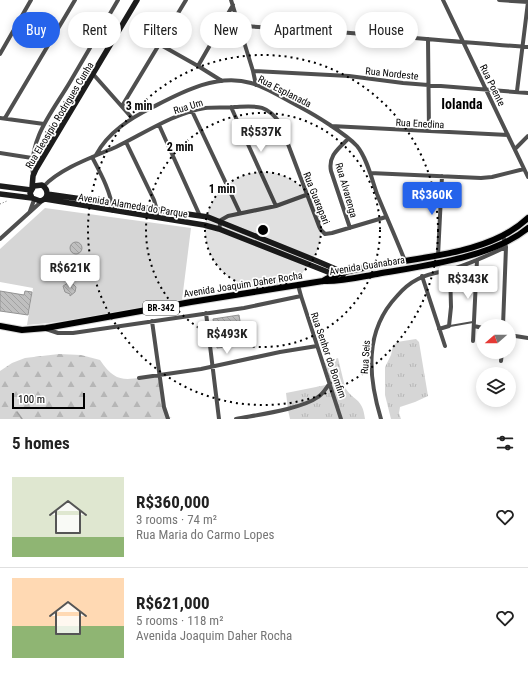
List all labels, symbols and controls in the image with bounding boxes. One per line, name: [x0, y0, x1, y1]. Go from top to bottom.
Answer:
chip: Buy: [12, 12, 60, 48]
chip: Rent: [68, 12, 121, 48]
chip: Filters: [129, 12, 192, 48]
chip: New: [200, 12, 252, 48]
chip: Apartment: [260, 12, 347, 48]
chip: House: [355, 12, 418, 48]
street label: Rua Eleosipio Rodrigues Cunha: [23, 60, 96, 171]
street label: Rua Poente: [478, 63, 507, 108]
street label: Rua Nordeste: [365, 65, 419, 82]
street label: Rua Esplanada: [256, 73, 313, 110]
district label: Iolanda: [441, 96, 483, 112]
street label: Rua Um: [172, 97, 204, 116]
text: 3 min: [126, 99, 152, 113]
street label: Rua Enedina: [395, 117, 445, 130]
pin: R$537K: [228, 119, 294, 153]
text: R$537K: [241, 124, 281, 139]
text: 2 min: [167, 140, 193, 154]
street label: Rua Alvarenga: [333, 161, 360, 219]
street label: Rua Guarapari: [301, 170, 332, 226]
text: 1 min: [209, 182, 235, 196]
pin: R$360K: [399, 182, 465, 216]
text: R$360K: [412, 187, 452, 202]
street label: Avenida Alameda do Parque: [77, 191, 189, 220]
centre of rings: [256, 223, 270, 237]
street label: Avenida Guanabara: [329, 254, 406, 277]
pin: R$621K: [37, 255, 103, 289]
text: R$621K: [50, 260, 90, 275]
pin: R$343K: [435, 266, 501, 300]
street label: Avenida Joaquim Daher Rocha: [183, 270, 303, 299]
text: R$343K: [448, 271, 488, 286]
road number: BR-342: [143, 301, 179, 315]
street label: Rua Senhor do Bomfim: [309, 311, 348, 399]
north arrow: [476, 319, 516, 359]
map controls: [476, 319, 516, 407]
pin: R$493K: [194, 321, 260, 355]
text: R$493K: [207, 326, 247, 341]
street label: Rua Seis: [359, 339, 372, 374]
button: layers: [476, 367, 516, 407]
scale bar: [12, 391, 85, 410]
text: 100 m: [18, 393, 45, 406]
icon: filters: [494, 432, 516, 454]
text: 5 homes: [12, 433, 70, 453]
text: R$360,000: [136, 492, 210, 512]
icon: home: [44, 493, 92, 541]
icon: heart: [494, 506, 516, 528]
text: 3 rooms · 74 m²: [136, 512, 217, 527]
text: Rua Maria do Carmo Lopes: [136, 527, 275, 542]
text: R$621,000: [136, 593, 210, 613]
icon: home: [44, 594, 92, 642]
icon: heart: [494, 607, 516, 629]
text: 5 rooms · 118 m²: [136, 613, 223, 628]
text: Avenida Joaquim Daher Rocha: [136, 628, 292, 643]

